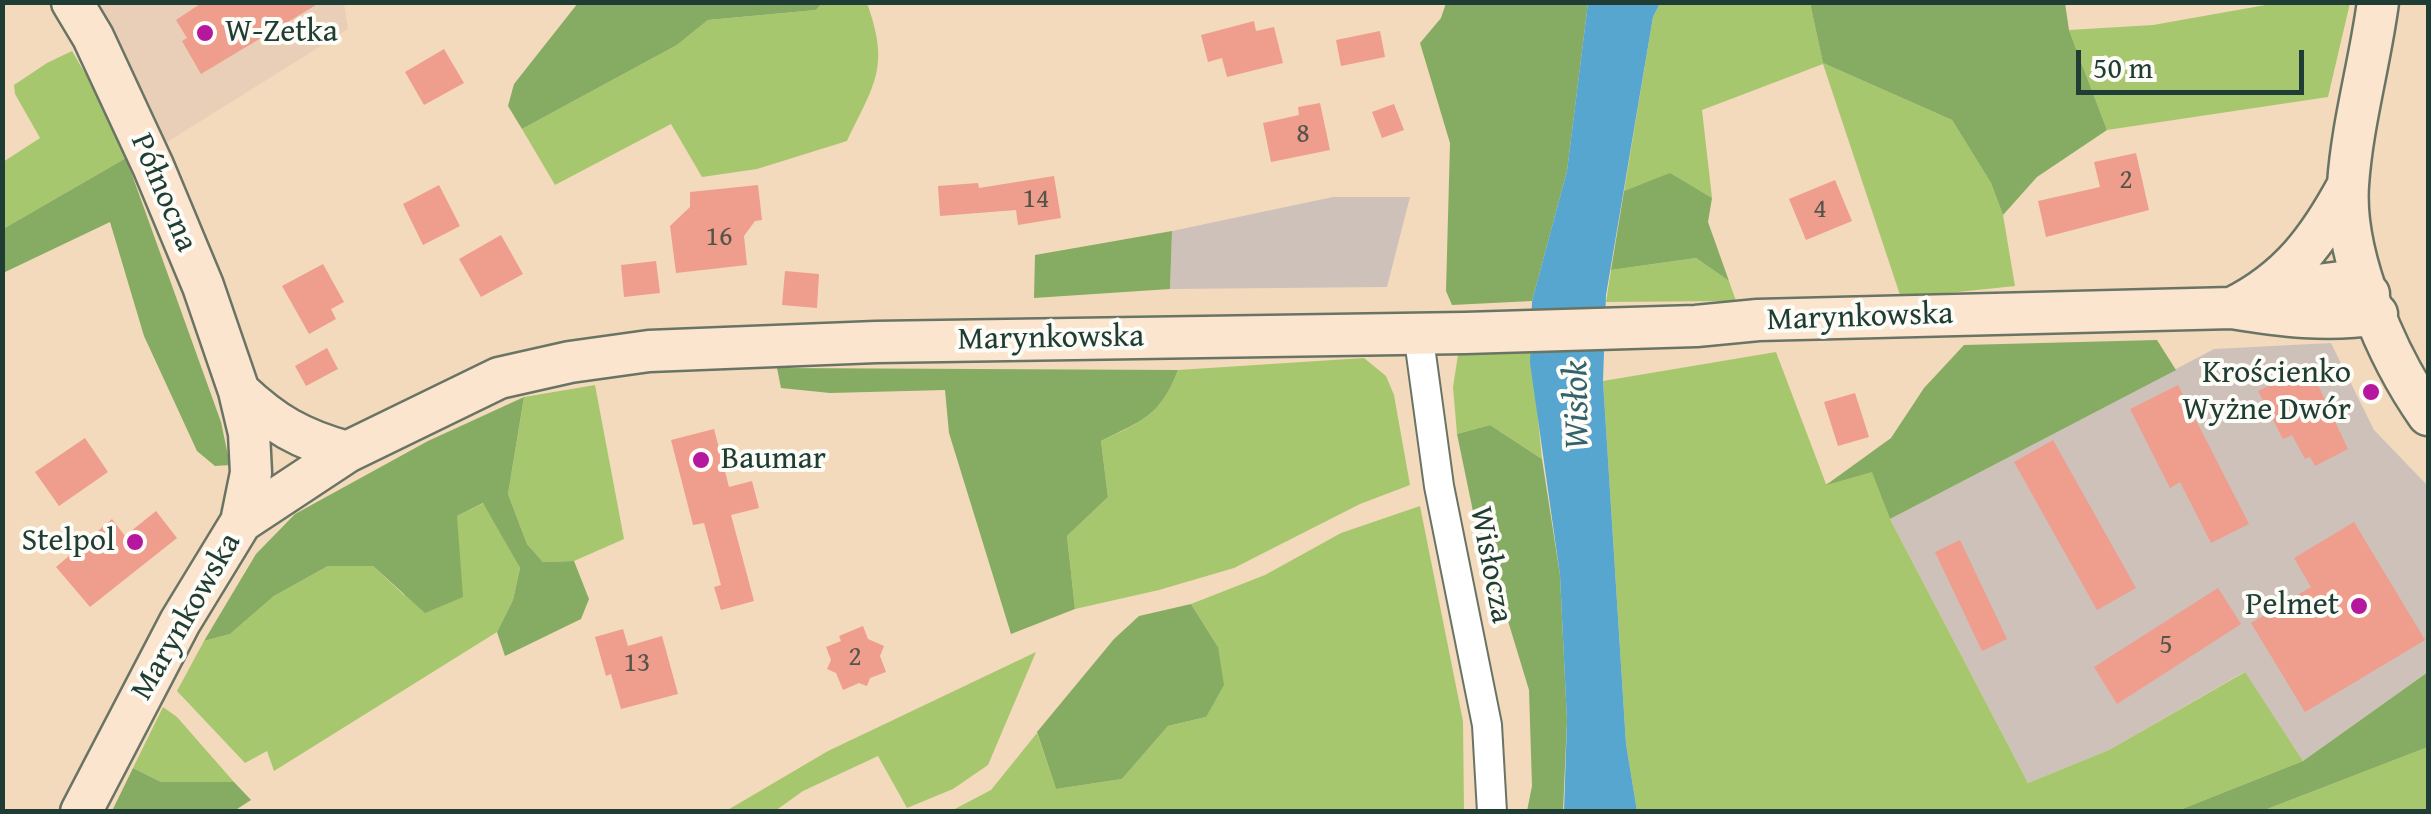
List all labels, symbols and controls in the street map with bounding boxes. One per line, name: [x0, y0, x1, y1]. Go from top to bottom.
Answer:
place label: W-Zetka: [225, 14, 338, 52]
marker: W-Zetka: [194, 22, 216, 44]
scale bar: [2081, 30, 2308, 92]
text: 50 m: [2093, 45, 2153, 89]
house number: 8: [1296, 118, 1310, 152]
street label: Północna: [121, 128, 205, 258]
house number: 2: [2119, 164, 2133, 198]
house number: 14: [1023, 183, 1049, 217]
house number: 4: [1813, 193, 1827, 227]
house number: 16: [706, 221, 732, 255]
street label: Marynkowska: [1766, 296, 1954, 340]
street label: Marynkowska: [957, 318, 1145, 360]
place label: Krościenko Wyżne Dwór: [2182, 355, 2351, 430]
water label: Wisłok: [1556, 360, 1600, 450]
marker: Krościenko Wyżne Dwór: [2360, 381, 2382, 403]
place label: Baumar: [721, 441, 826, 479]
marker: Baumar: [690, 449, 712, 471]
street label: Wisłocza: [1460, 503, 1520, 627]
place label: Stelpol: [22, 523, 115, 561]
street label: Marynkowska: [124, 527, 250, 707]
marker: Stelpol: [124, 531, 146, 553]
place label: Pelmet: [2245, 587, 2339, 625]
marker: Pelmet: [2348, 595, 2370, 617]
house number: 5: [2159, 629, 2173, 663]
house number: 2: [848, 641, 862, 675]
house number: 13: [624, 647, 650, 681]

